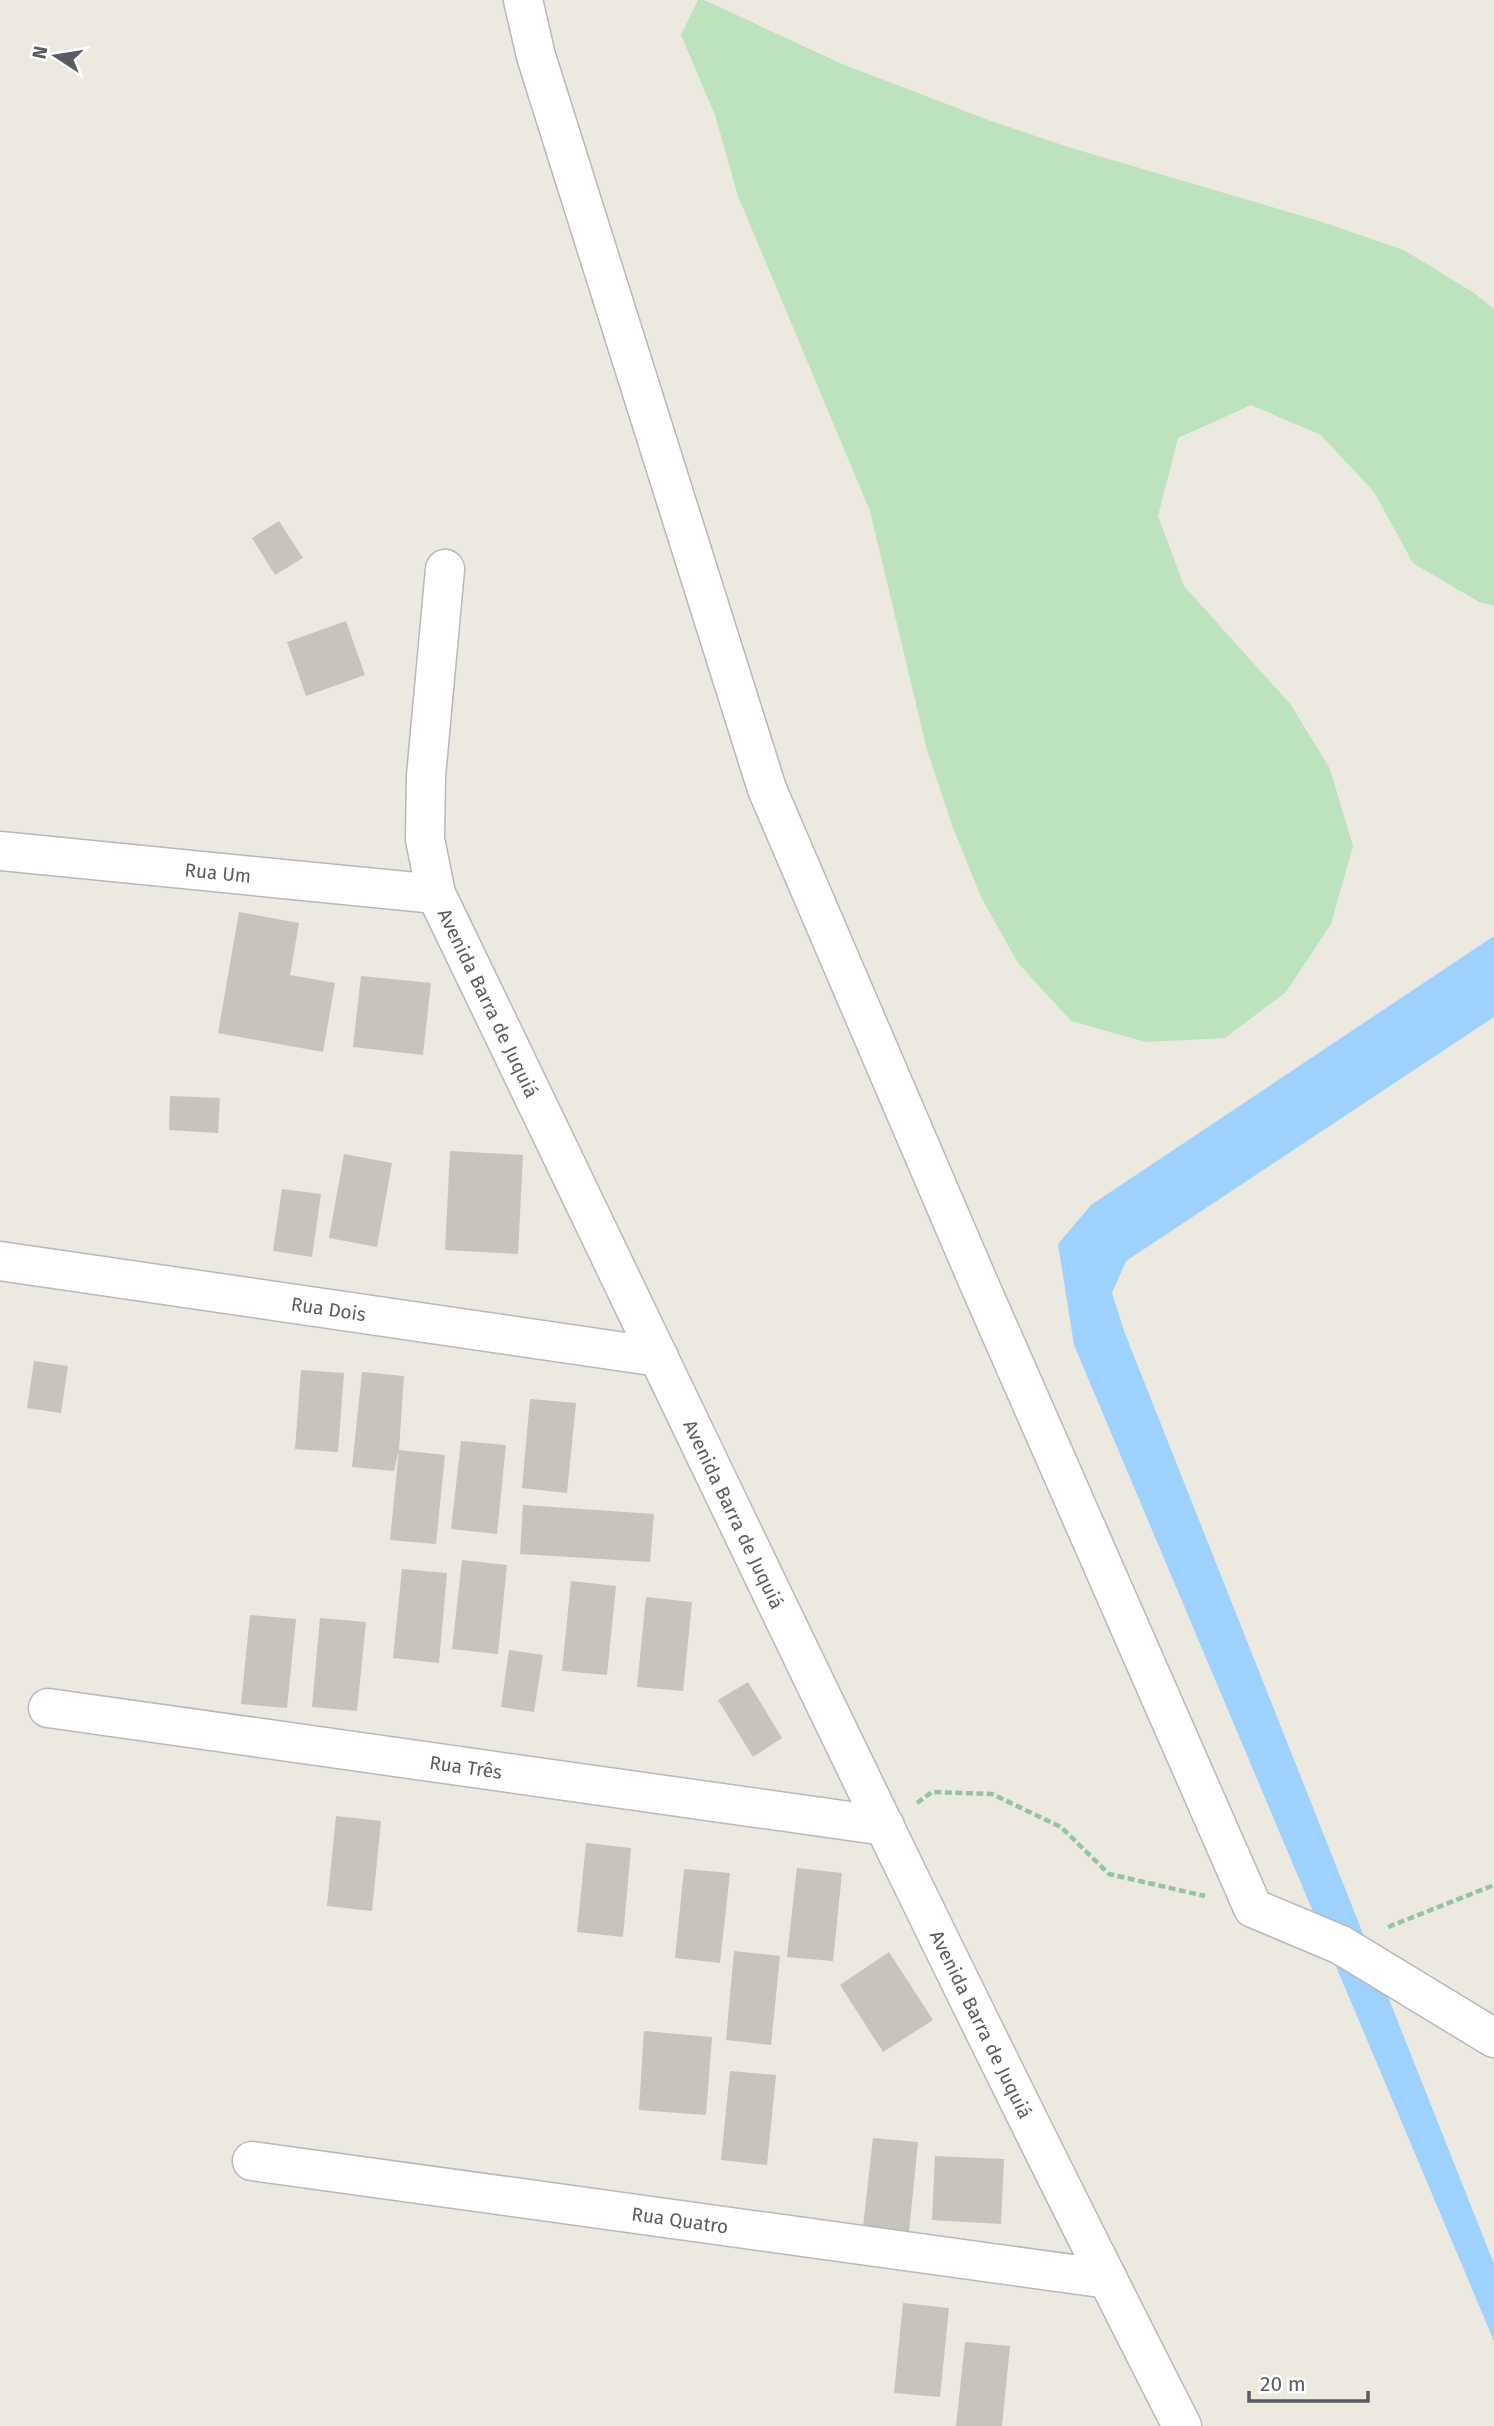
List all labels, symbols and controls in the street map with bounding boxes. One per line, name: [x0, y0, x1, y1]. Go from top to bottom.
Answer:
north arrow: [21, 21, 91, 91]
text: N: [27, 44, 52, 61]
street label: Rua Um: [184, 858, 252, 887]
street label: Avenida Barra de Juquiá: [433, 905, 544, 1101]
street label: Rua Dois: [289, 1292, 368, 1326]
street label: Avenida Barra de Juquiá: [679, 1416, 789, 1612]
street label: Rua Três: [428, 1750, 504, 1783]
street label: Avenida Barra de Juquiá: [925, 1926, 1037, 2122]
street label: Rua Quatro: [630, 2202, 730, 2238]
scale bar: [1249, 2360, 1368, 2404]
text: 20 m: [1260, 2371, 1306, 2397]

